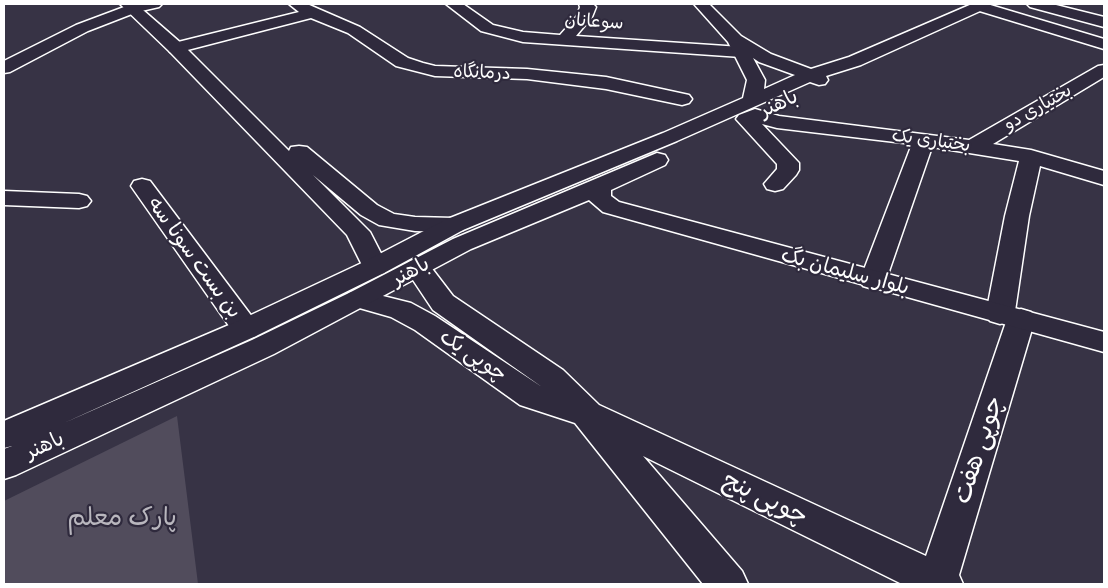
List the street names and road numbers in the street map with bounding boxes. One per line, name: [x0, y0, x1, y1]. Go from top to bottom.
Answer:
street label: سوعانان: [564, 9, 624, 35]
street label: درمانگاه: [453, 61, 511, 85]
street label: بختیاری دو: [1000, 80, 1076, 136]
street label: باهنر: [756, 84, 802, 124]
street label: بختیاری یک: [891, 125, 971, 157]
street label: بن بست سونا سه: [142, 192, 246, 324]
street label: بلوار سلیمان بگ: [778, 243, 912, 301]
street label: باهنر: [388, 252, 434, 292]
street label: چوپی یک: [435, 324, 511, 388]
street label: چوپی هفت: [948, 392, 1010, 508]
street label: باهنر: [22, 426, 68, 466]
street label: چوپی پنج: [718, 466, 812, 532]

